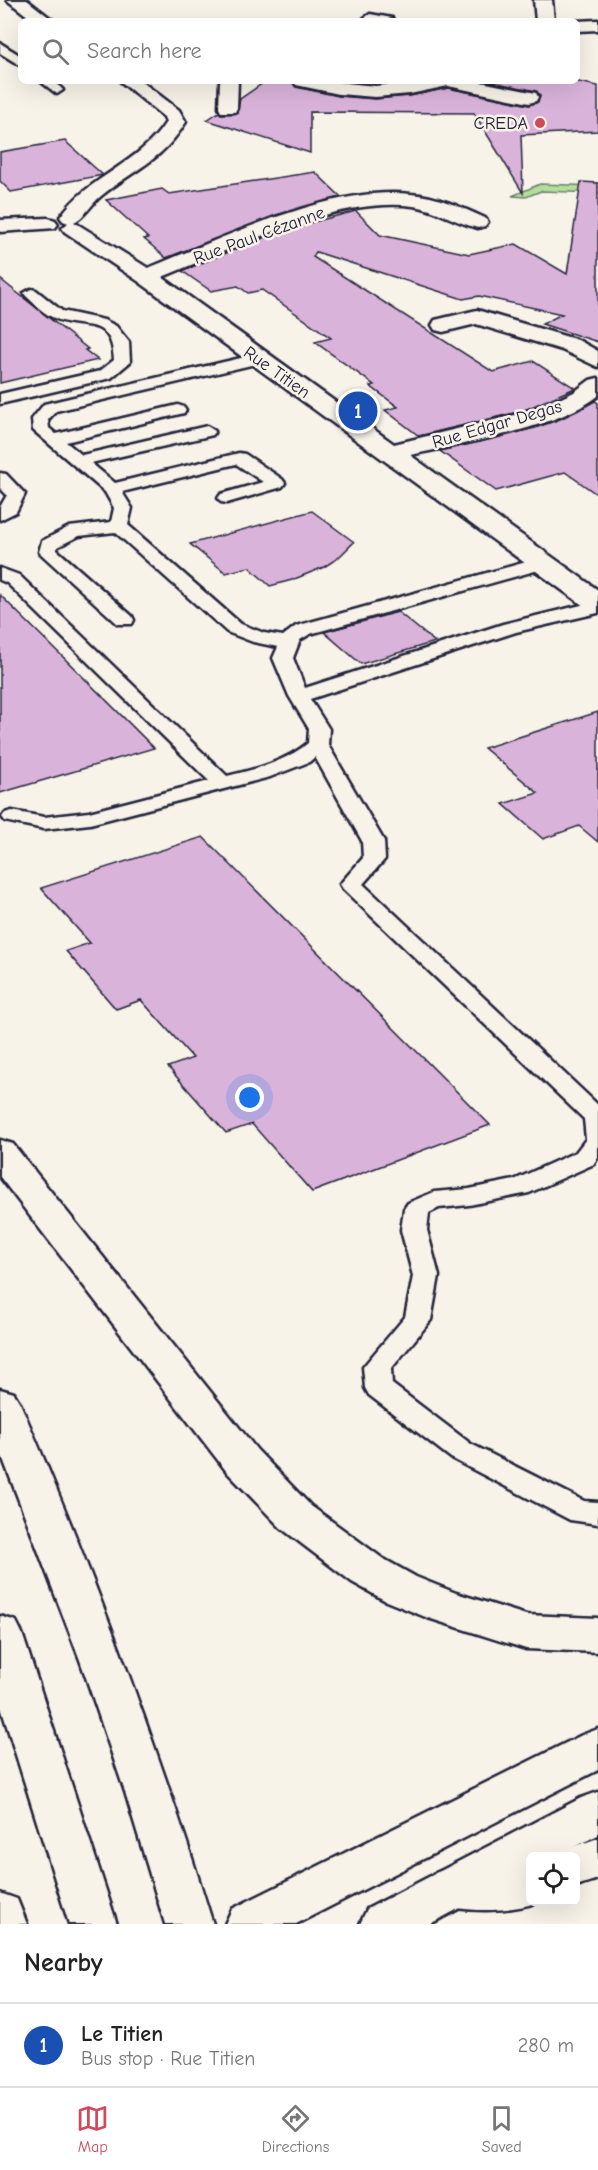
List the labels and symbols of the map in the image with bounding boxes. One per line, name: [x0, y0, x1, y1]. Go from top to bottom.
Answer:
place label: CREDA: [474, 113, 528, 134]
marker: CREDA: [533, 116, 547, 130]
street label: Rue Paul Cézanne: [191, 202, 328, 269]
street label: Rue Titien: [239, 342, 314, 403]
pin: 1: [338, 388, 378, 434]
street label: Rue Edgar Degas: [430, 396, 564, 453]
your location: [235, 1083, 264, 1112]

